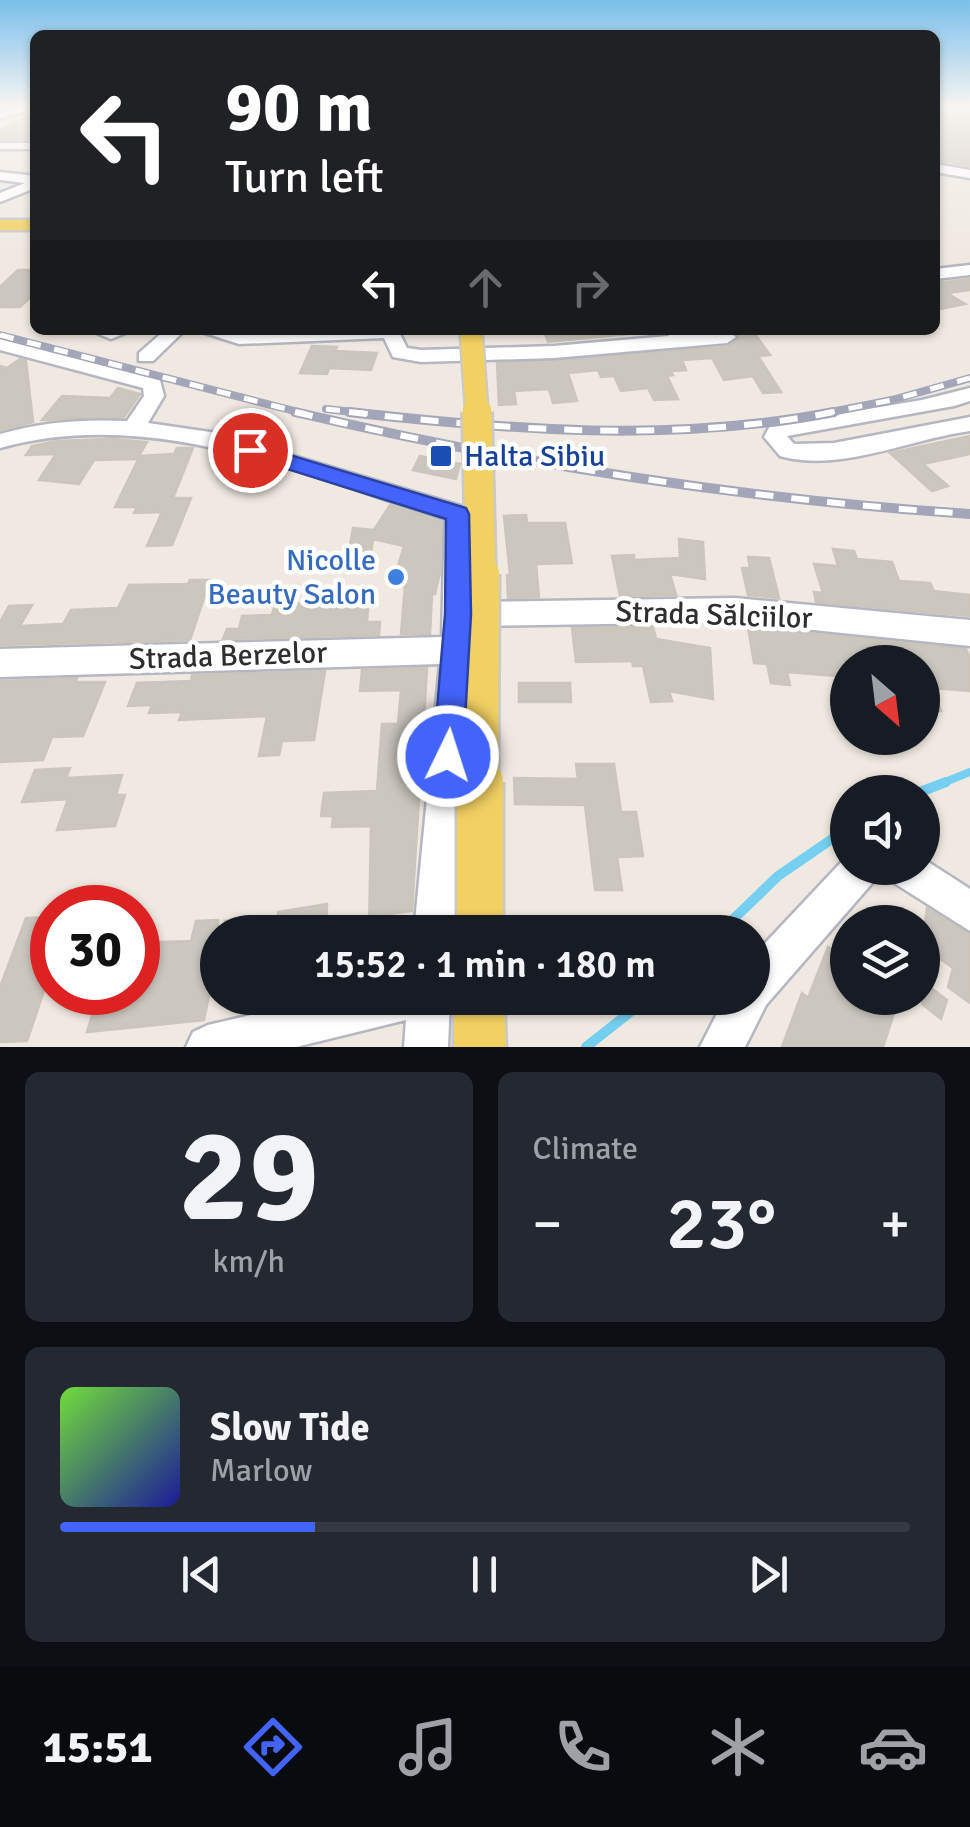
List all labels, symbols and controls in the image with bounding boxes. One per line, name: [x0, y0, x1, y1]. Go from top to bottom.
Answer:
text: 90 m: [225, 64, 373, 150]
icon: left: [60, 70, 190, 200]
text: Turn left: [225, 150, 384, 205]
icon: left: [353, 260, 408, 315]
icon: ahead: [458, 260, 513, 315]
icon: right: [563, 260, 618, 315]
pin: [208, 408, 293, 493]
icon: arrive: [223, 423, 278, 478]
place label: Halta Sibiu: [464, 438, 605, 475]
marker: Halta Sibiu: [428, 443, 454, 469]
place label: Nicolle Beauty Salon: [208, 542, 376, 613]
marker: Nicolle Beauty Salon: [385, 566, 407, 588]
street label: Strada Sălciilor: [615, 593, 813, 637]
street label: Strada Berzelor: [128, 634, 328, 678]
north arrow: [830, 645, 940, 755]
map controls: [830, 645, 940, 1015]
position arrow: [396, 704, 500, 808]
button: sound: [830, 775, 940, 885]
speed limit sign: 30: [30, 885, 160, 1015]
button: layers: [830, 905, 940, 1015]
text: 15:52 · 1 min · 180 m: [314, 941, 656, 988]
text: 29: [179, 1097, 319, 1257]
text: Climate: [533, 1129, 638, 1168]
text: 23°: [666, 1177, 776, 1270]
text: −: [533, 1190, 562, 1258]
text: +: [880, 1190, 910, 1258]
text: km/h: [213, 1242, 285, 1281]
text: Slow Tide: [210, 1404, 370, 1451]
text: Marlow: [210, 1451, 312, 1490]
icon: previous: [174, 1547, 229, 1602]
icon: pause: [457, 1547, 512, 1602]
icon: next: [741, 1547, 796, 1602]
icon: directions: [238, 1712, 308, 1782]
icon: music: [393, 1712, 463, 1782]
icon: phone: [548, 1712, 618, 1782]
icon: climate: [703, 1712, 773, 1782]
icon: car: [858, 1712, 928, 1782]
text: 15:51: [42, 1720, 153, 1775]

